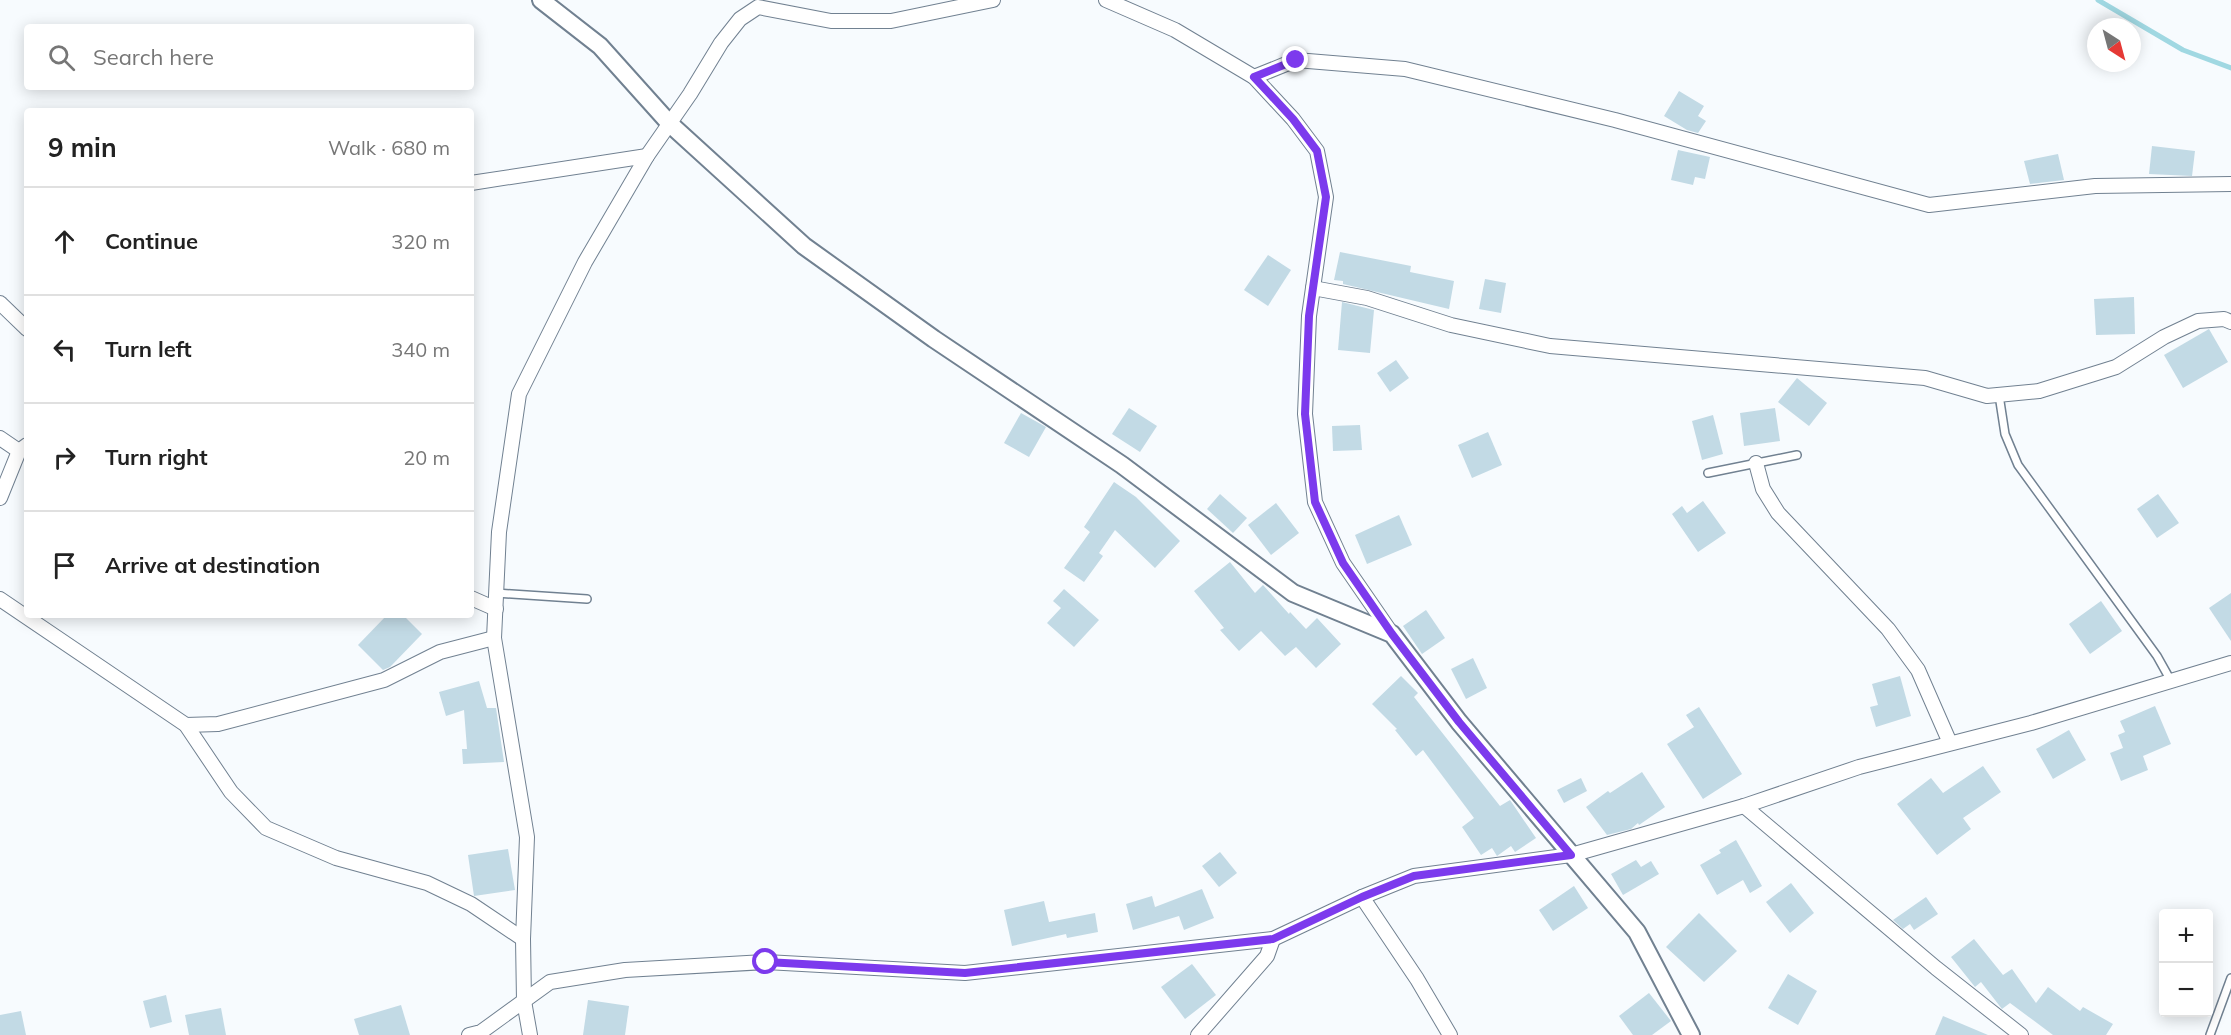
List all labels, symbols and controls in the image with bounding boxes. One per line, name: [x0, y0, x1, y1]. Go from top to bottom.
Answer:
north arrow: [2087, 18, 2141, 72]
search box: [24, 24, 474, 90]
icon: search: [45, 41, 78, 74]
text: Search here: [93, 43, 214, 71]
route end: [1282, 46, 1308, 72]
text: 9 min: [48, 131, 117, 164]
text: Walk · 680 m: [328, 135, 450, 160]
icon: ahead: [48, 225, 81, 258]
text: Continue: [105, 227, 198, 255]
text: 320 m: [391, 229, 450, 254]
icon: left: [48, 333, 81, 366]
text: Turn left: [105, 335, 192, 363]
text: 340 m: [391, 337, 450, 362]
icon: right: [48, 441, 81, 474]
text: Turn right: [105, 443, 208, 471]
text: 20 m: [403, 445, 450, 470]
icon: arrive: [48, 549, 81, 582]
text: Arrive at destination: [105, 551, 320, 579]
map controls: [2159, 909, 2213, 1017]
button: +: [2159, 909, 2213, 963]
route start: [752, 948, 778, 974]
button: −: [2159, 963, 2213, 1017]

